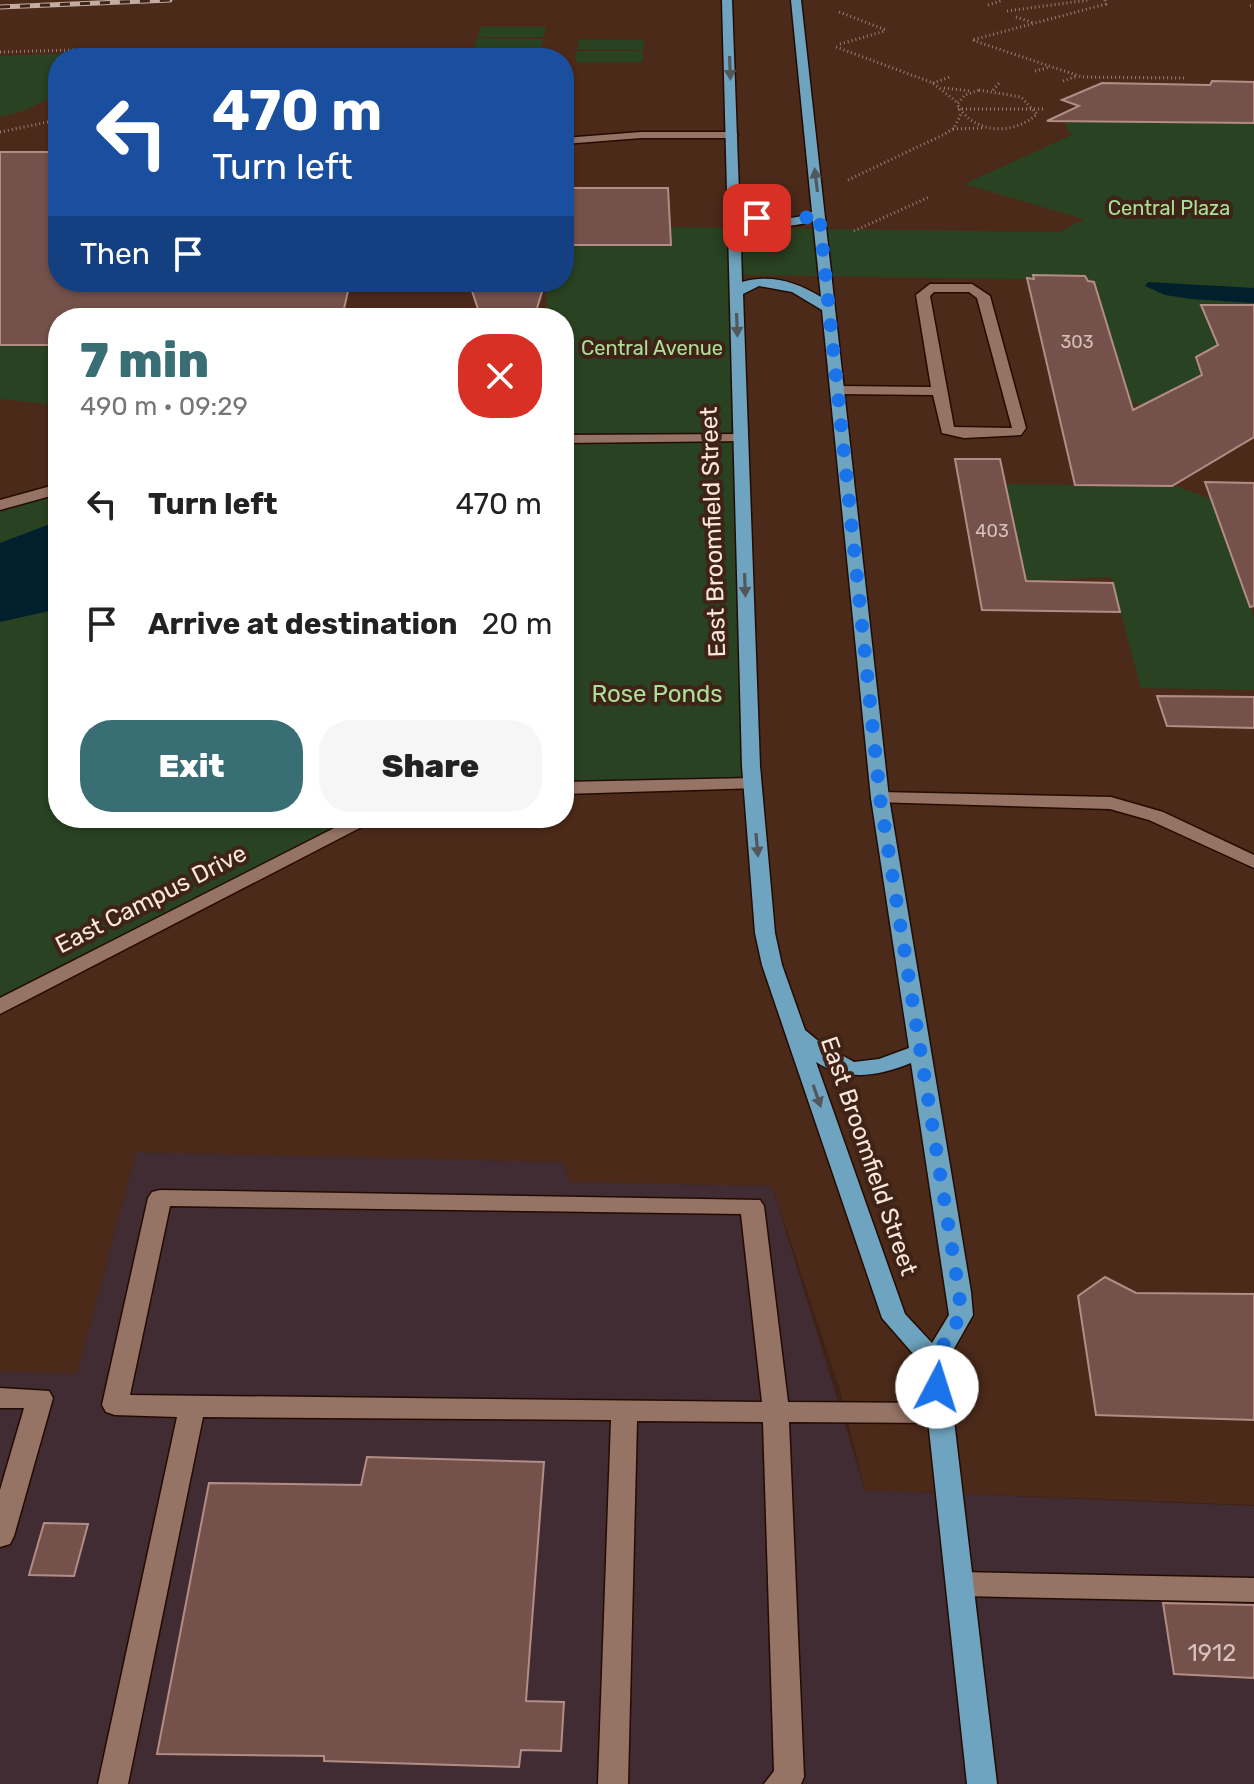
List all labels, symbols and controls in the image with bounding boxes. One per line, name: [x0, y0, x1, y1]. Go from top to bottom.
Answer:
one-way arrow: [723, 56, 736, 81]
text: 470 m: [212, 78, 382, 144]
icon: left: [80, 80, 184, 184]
text: Turn left: [212, 145, 353, 188]
one-way arrow: [809, 167, 822, 192]
pin: [723, 184, 791, 252]
icon: arrive: [735, 196, 779, 240]
park label: Central Plaza: [1108, 196, 1230, 220]
icon: arrive: [166, 232, 210, 276]
text: Then: [80, 236, 150, 272]
one-way arrow: [731, 313, 743, 338]
house number: 303: [1060, 331, 1094, 353]
text: 7 min: [80, 332, 209, 389]
button: close: [458, 334, 542, 418]
park label: Central Avenue: [581, 336, 723, 360]
text: 490 m · 09:29: [80, 391, 248, 422]
street label: East Broomfield Street: [695, 406, 731, 658]
icon: left: [80, 482, 124, 526]
text: Turn left: [148, 486, 278, 522]
text: 470 m: [455, 486, 542, 522]
house number: 403: [975, 520, 1009, 542]
one-way arrow: [739, 573, 752, 598]
icon: arrive: [80, 602, 124, 646]
text: Arrive at destination: [148, 606, 458, 642]
text: 20 m: [482, 606, 552, 642]
park label: Rose Ponds: [592, 680, 723, 708]
button: Exit: [80, 720, 303, 812]
button: Share: [319, 720, 542, 812]
one-way arrow: [751, 833, 764, 858]
street label: East Campus Drive: [51, 839, 251, 959]
street label: East Broomfield Street: [815, 1033, 923, 1279]
one-way arrow: [811, 1084, 823, 1108]
position arrow: [895, 1345, 979, 1429]
house number: 1912: [1188, 1639, 1236, 1667]

